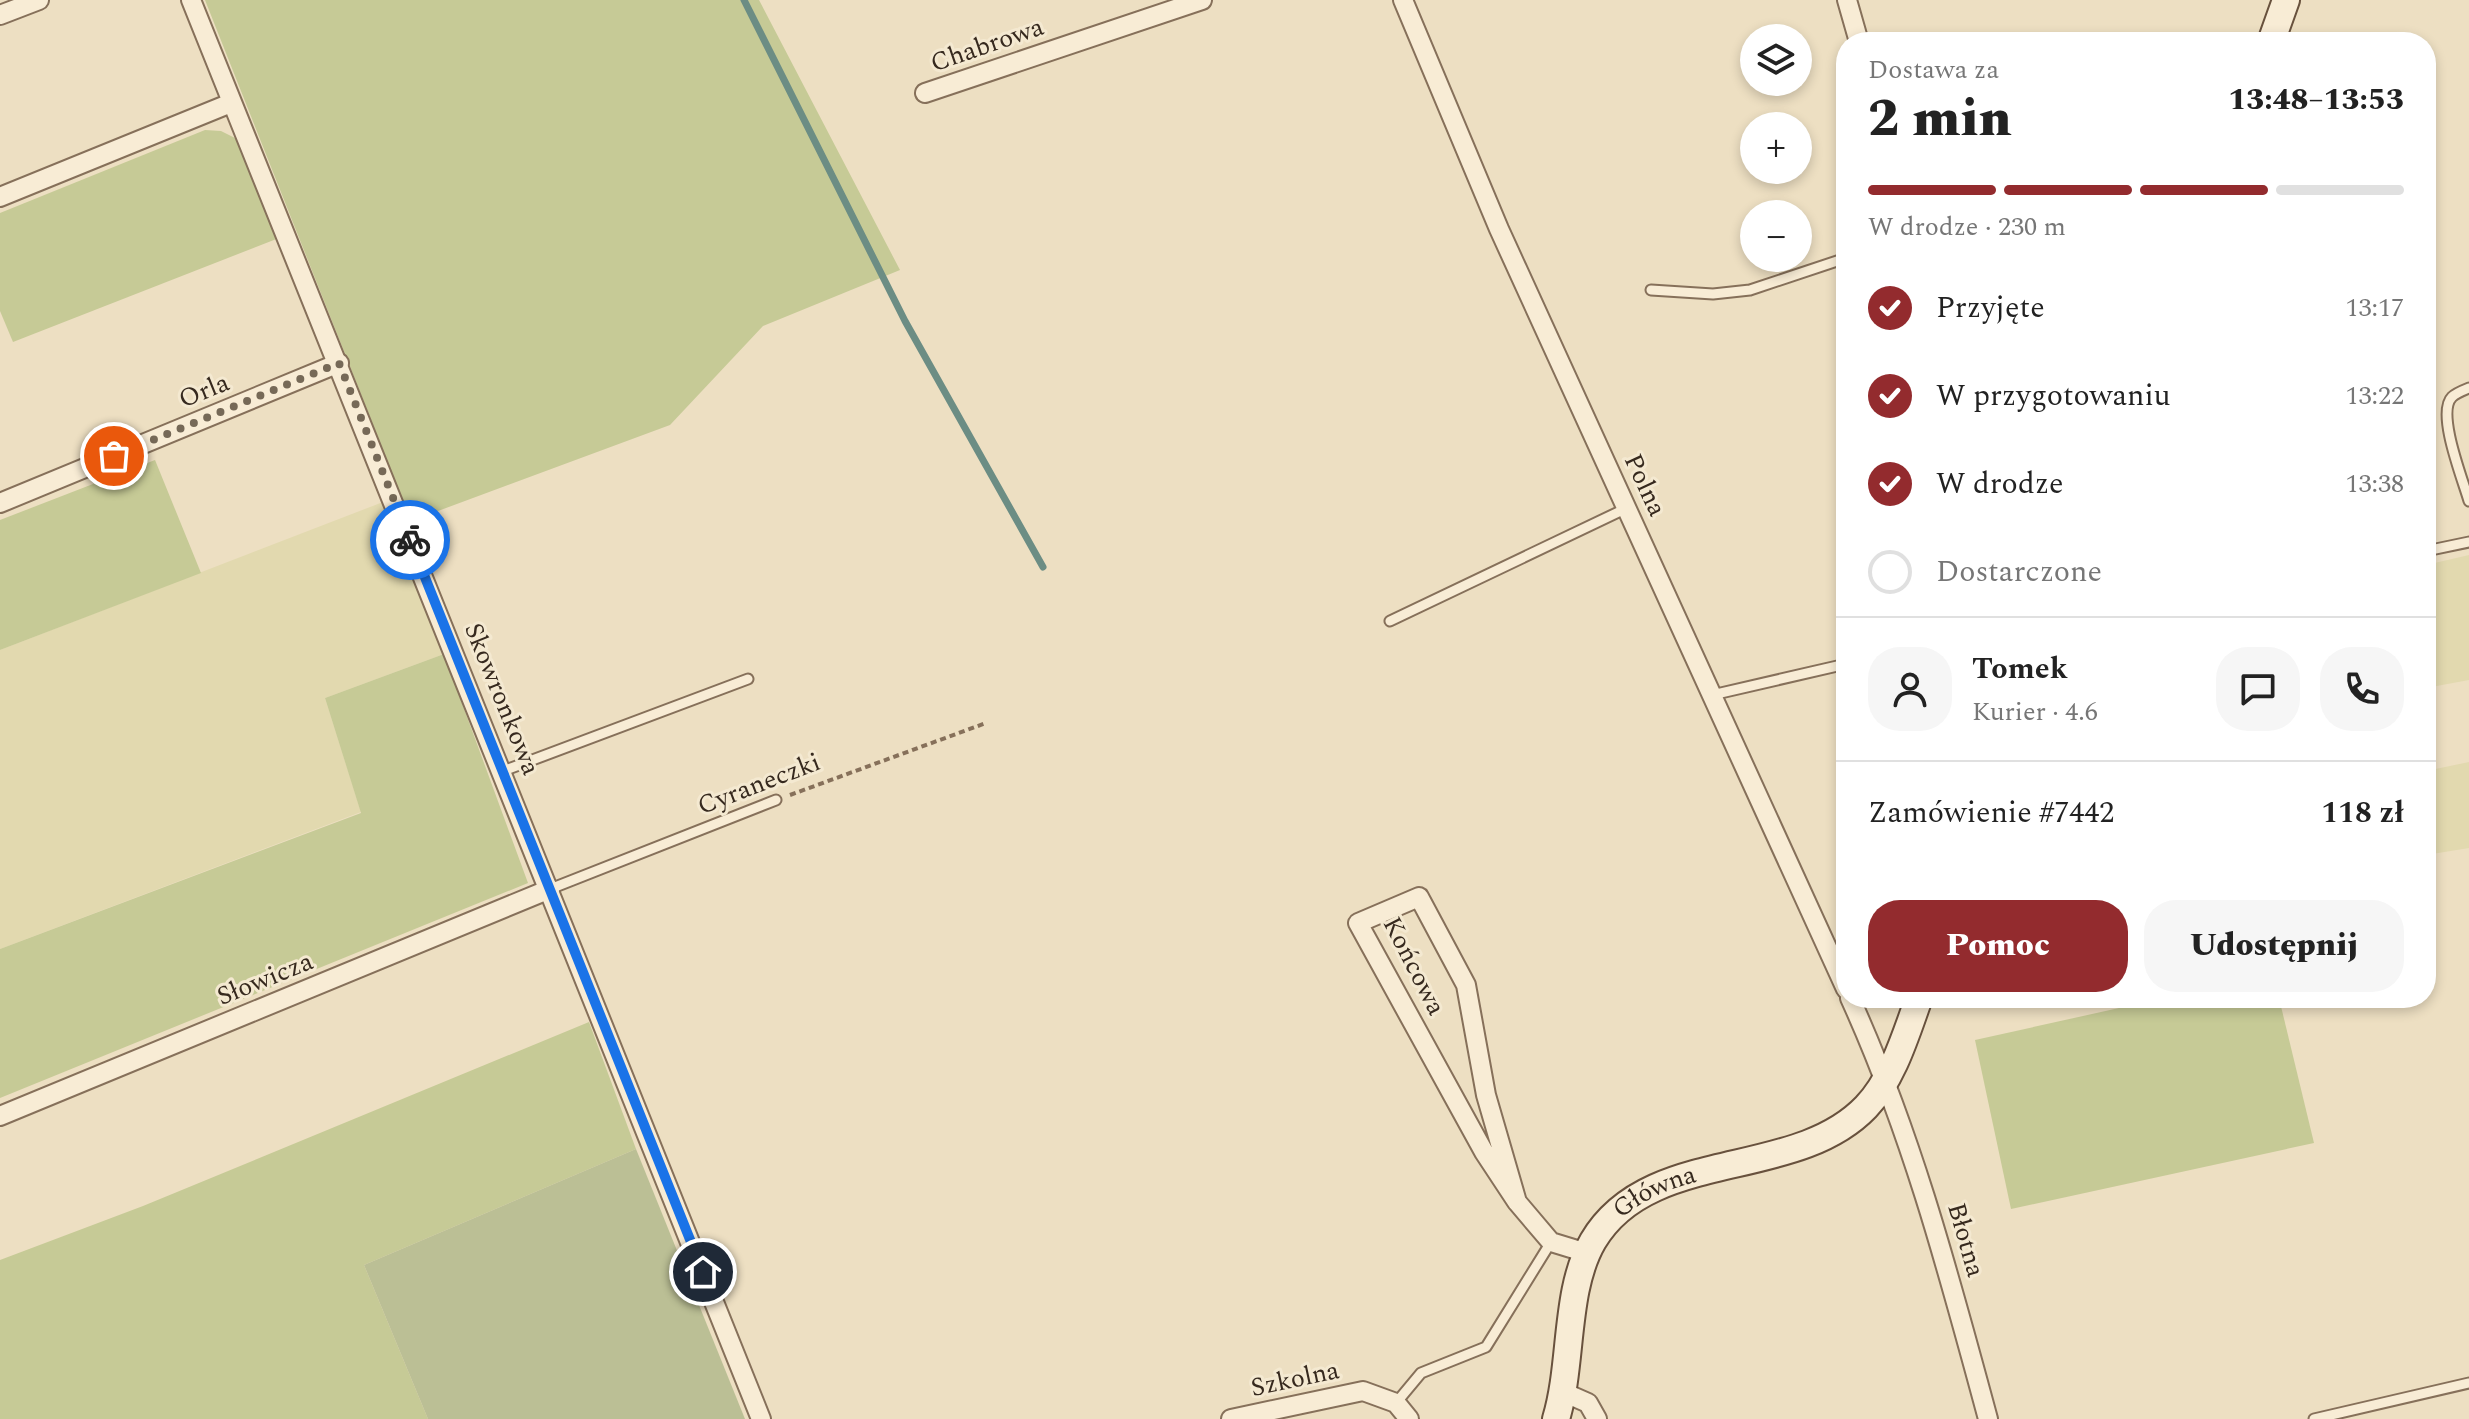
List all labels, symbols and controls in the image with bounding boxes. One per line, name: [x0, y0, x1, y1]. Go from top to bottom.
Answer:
street label: Chabrowa: [925, 7, 1049, 83]
map controls: [1740, 24, 1812, 272]
button: layers: [1740, 24, 1812, 96]
text: Dostawa za: [1868, 50, 1999, 90]
text: 13:48–13:53: [2228, 77, 2404, 123]
text: 2 min: [1868, 80, 2012, 159]
button: +: [1740, 112, 1812, 184]
button: −: [1740, 200, 1812, 272]
text: W drodze · 230 m: [1868, 207, 2066, 247]
text: Przyjęte: [1936, 285, 2045, 331]
icon: check: [1868, 286, 1912, 330]
text: 13:17: [2345, 288, 2404, 328]
street label: Orla: [173, 363, 236, 419]
text: W przygotowaniu: [1936, 373, 2171, 419]
icon: check: [1868, 374, 1912, 418]
text: 13:22: [2345, 376, 2404, 416]
pin: [80, 422, 148, 490]
icon: bag: [92, 434, 136, 478]
street label: Polna: [1613, 447, 1677, 523]
text: W drodze: [1936, 461, 2063, 507]
icon: check: [1868, 462, 1912, 506]
text: 13:38: [2345, 464, 2404, 504]
courier: [370, 500, 450, 580]
icon: bike: [388, 518, 432, 562]
text: Dostarczone: [1936, 549, 2102, 595]
street label: Skowronkowa: [453, 617, 551, 781]
text: Tomek: [1972, 646, 2068, 692]
button: person: [1868, 647, 1952, 731]
button: chat: [2216, 647, 2300, 731]
button: phone: [2320, 647, 2404, 731]
text: Kurier · 4.6: [1972, 692, 2098, 732]
street label: Cyraneczki: [692, 742, 826, 826]
text: Zamówienie #7442: [1868, 790, 2114, 836]
text: 118 zł: [2321, 790, 2404, 836]
button: Pomoc: [1868, 900, 2128, 992]
button: Udostępnij: [2144, 900, 2404, 992]
street label: Końcowa: [1372, 910, 1456, 1023]
street label: Słowicza: [211, 941, 320, 1016]
street label: Główna: [1604, 1154, 1701, 1228]
street label: Błotna: [1936, 1198, 1996, 1282]
pin: [669, 1238, 737, 1306]
icon: home: [681, 1250, 725, 1294]
street label: Szkolna: [1247, 1350, 1343, 1408]

